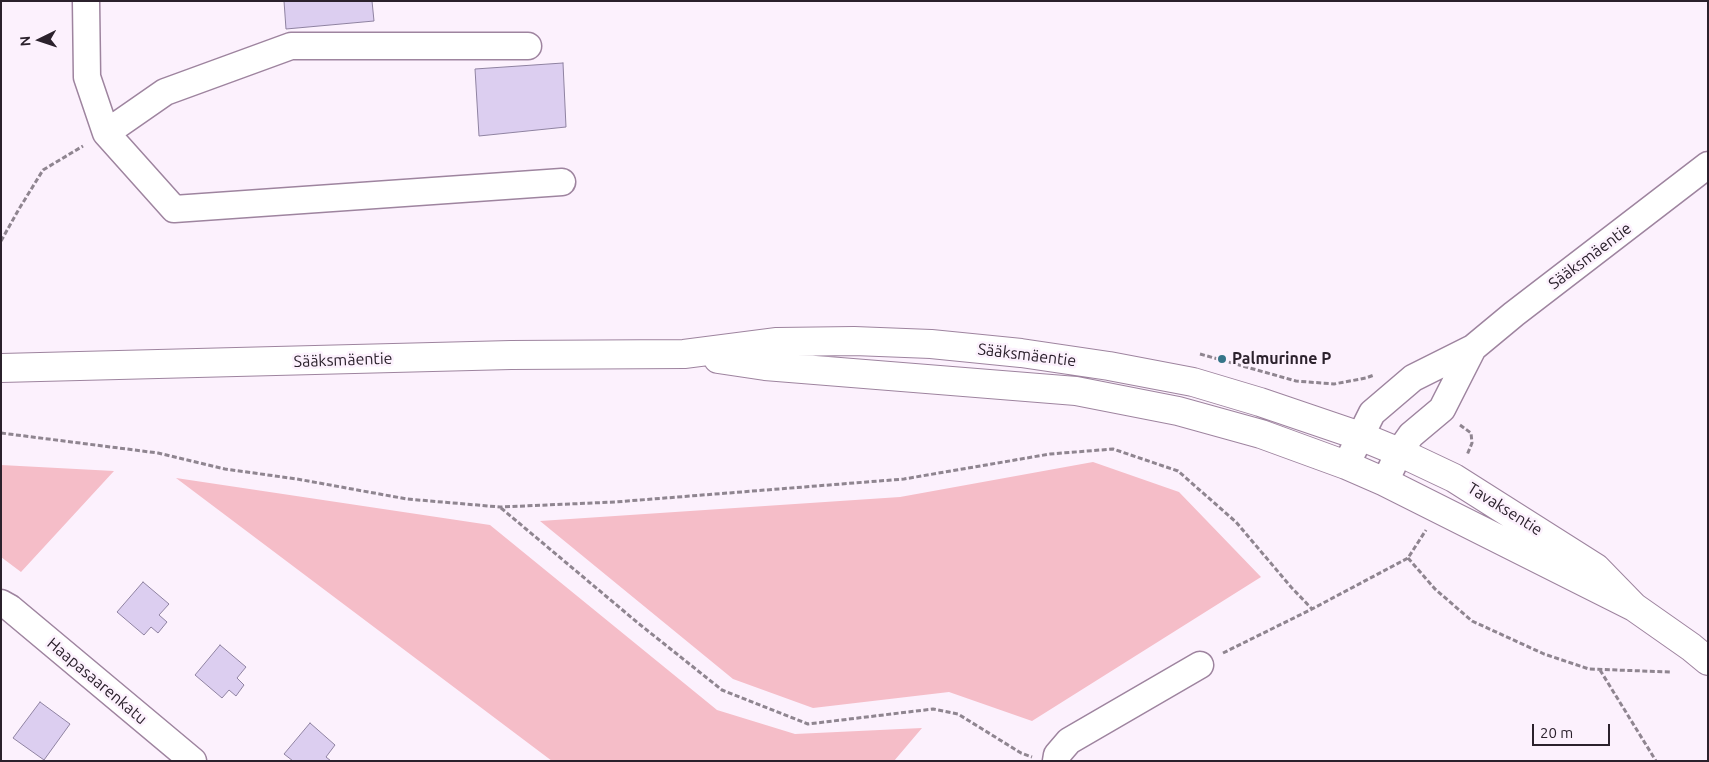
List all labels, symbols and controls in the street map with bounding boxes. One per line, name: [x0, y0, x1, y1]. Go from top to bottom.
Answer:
north arrow: [15, 15, 65, 65]
text: N: [17, 35, 33, 47]
street label: Sääksmäentie: [1545, 219, 1635, 293]
street label: Sääksmäentie: [977, 339, 1077, 371]
street label: Sääksmäentie: [293, 349, 393, 371]
place label: Palmurinne P: [1232, 349, 1331, 369]
marker: Palmurinne P: [1216, 353, 1228, 365]
street label: Tavaksentie: [1464, 478, 1546, 540]
street label: Haapasaarenkatu: [43, 634, 151, 728]
scale bar: [1534, 714, 1612, 746]
text: 20 m: [1540, 724, 1573, 741]

